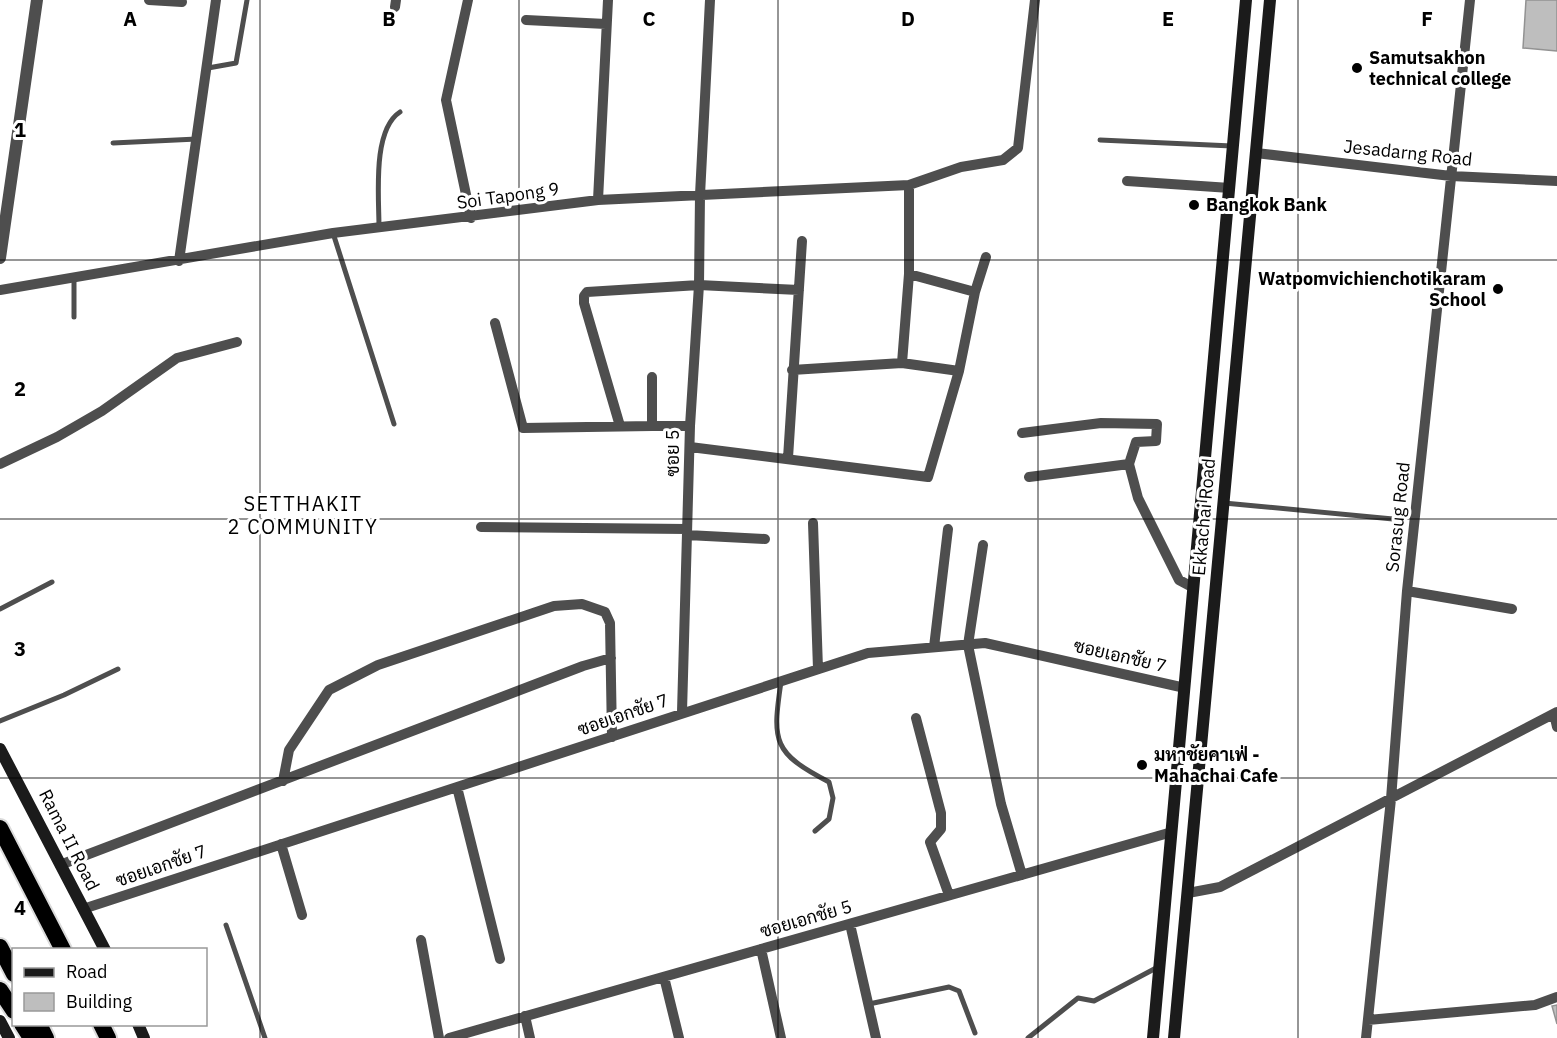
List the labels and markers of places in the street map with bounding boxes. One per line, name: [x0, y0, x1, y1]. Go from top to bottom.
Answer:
place label: Samutsakhon technical college: [1369, 46, 1511, 90]
marker: Samutsakhon technical college: [1350, 61, 1364, 75]
place label: Bangkok Bank: [1206, 193, 1328, 216]
marker: Bangkok Bank: [1187, 198, 1201, 212]
place label: Watpomvichienchotikaram School: [1258, 267, 1487, 311]
marker: Watpomvichienchotikaram School: [1491, 282, 1505, 296]
place label: มหาชัยคาเฟ่ - Mahachai Cafe: [1154, 743, 1278, 787]
marker: มหาชัยคาเฟ่ - Mahachai Cafe: [1135, 758, 1149, 772]

